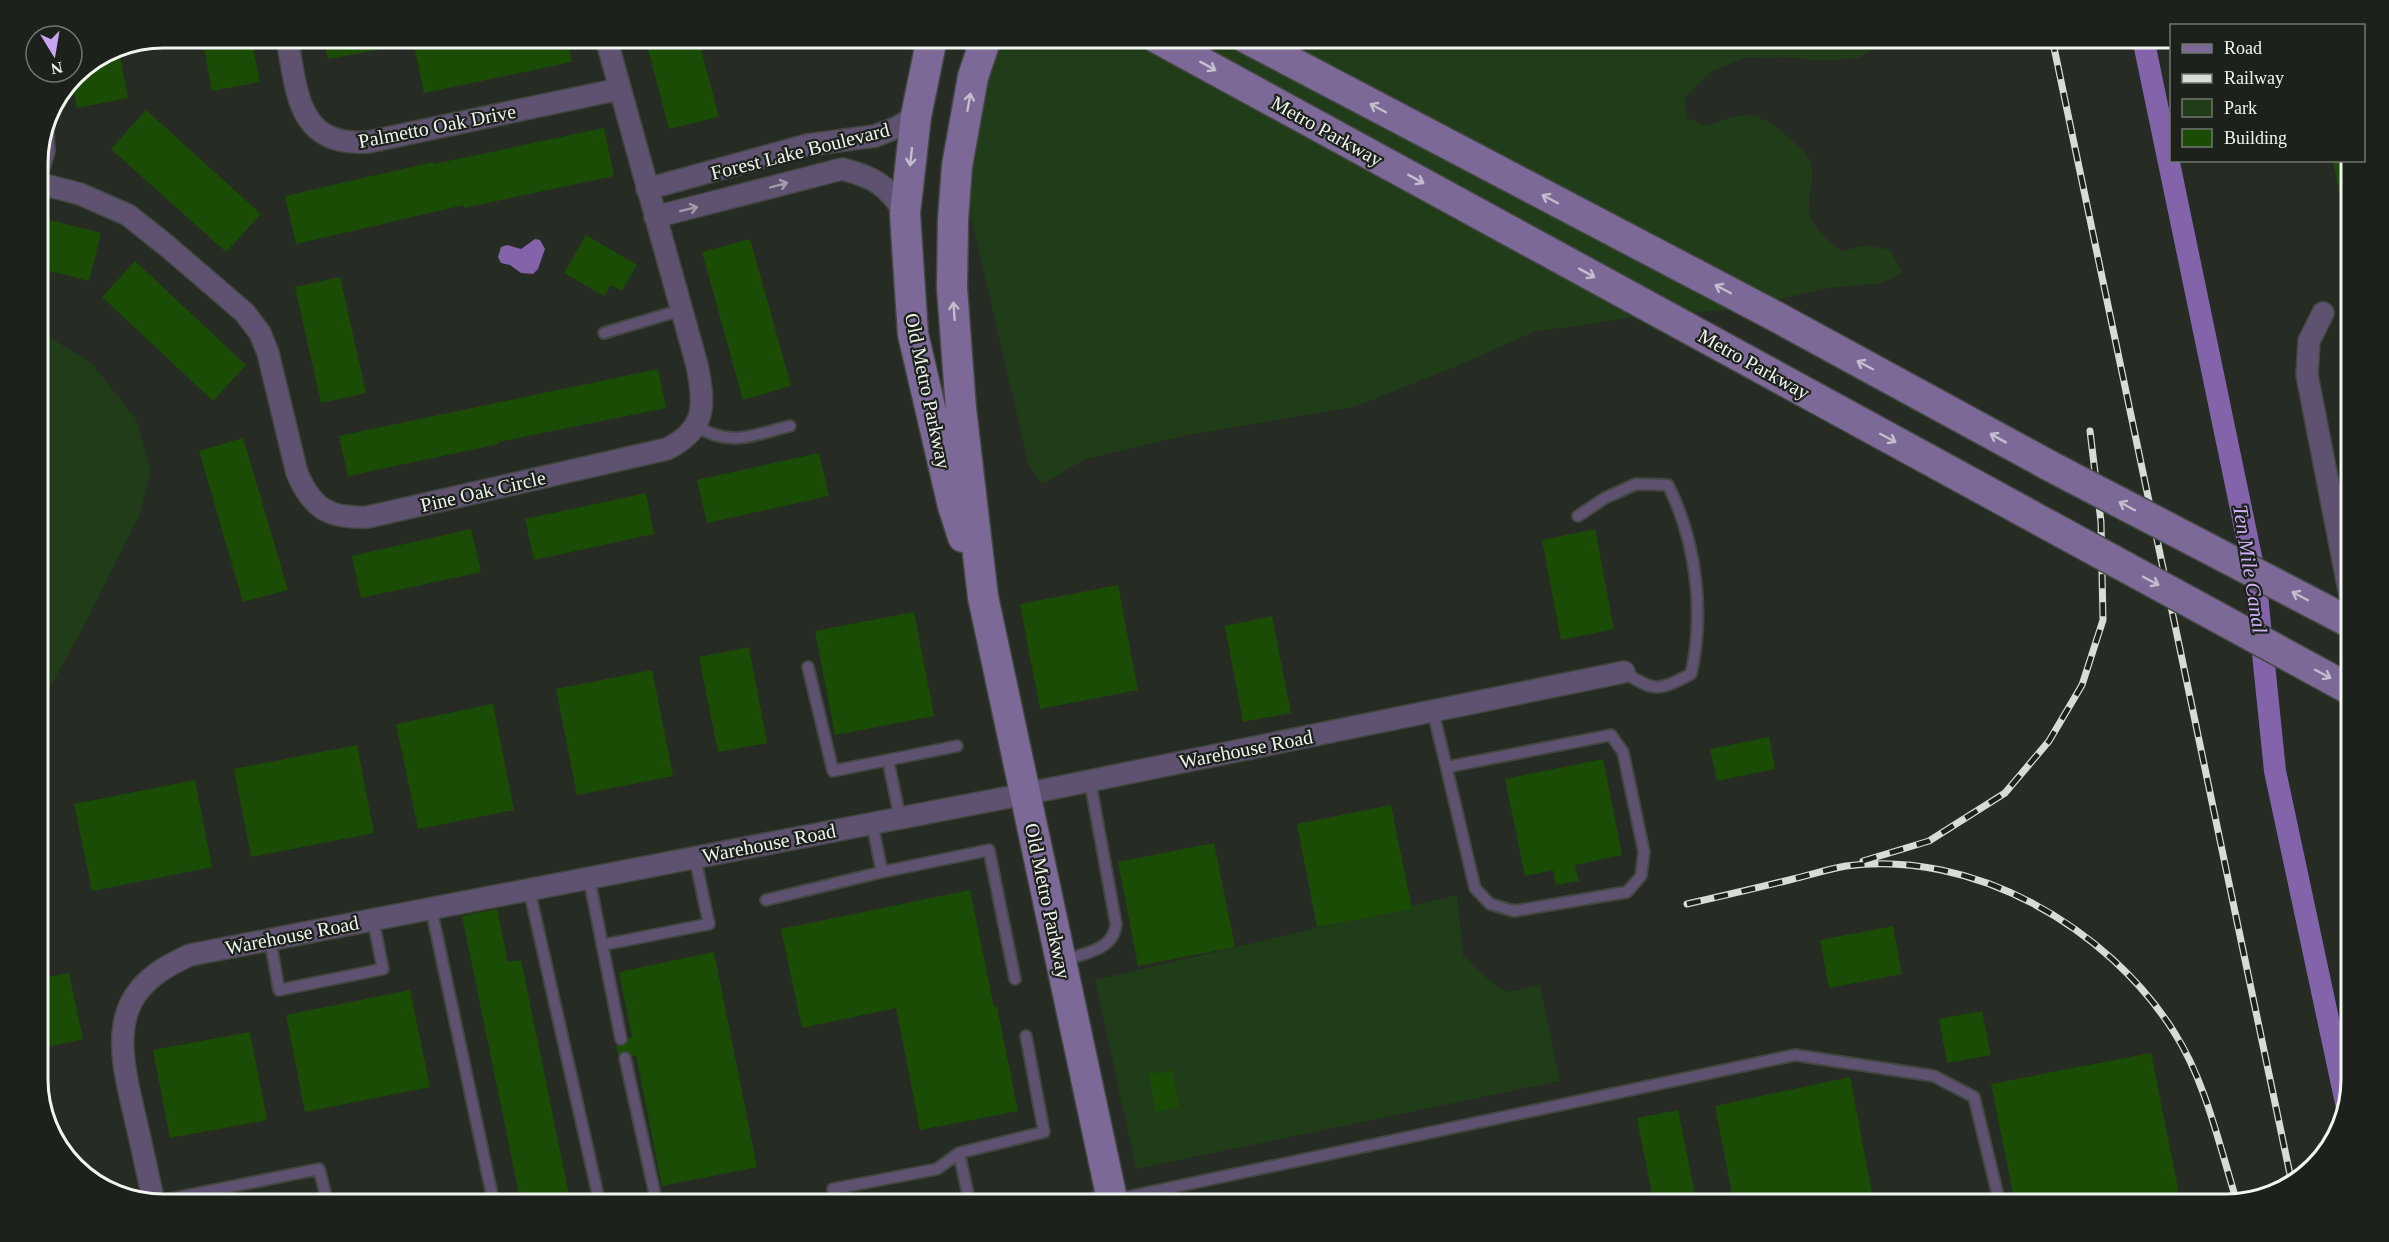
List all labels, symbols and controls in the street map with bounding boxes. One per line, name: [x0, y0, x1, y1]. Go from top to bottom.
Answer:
north arrow: [24, 24, 84, 84]
legend: [2170, 24, 2365, 162]
text: Road: [2224, 38, 2262, 58]
text: N: [49, 59, 64, 78]
one-way arrow: [1199, 60, 1216, 72]
text: Railway: [2224, 68, 2284, 88]
street label: Metro Parkway: [1267, 91, 1386, 172]
one-way arrow: [963, 92, 974, 112]
text: Park: [2224, 98, 2257, 118]
street label: Palmetto Oak Drive: [356, 100, 518, 152]
one-way arrow: [1369, 102, 1387, 113]
street label: Forest Lake Boulevard: [708, 118, 892, 184]
text: Building: [2224, 128, 2287, 148]
one-way arrow: [905, 147, 916, 166]
one-way arrow: [1407, 173, 1424, 185]
one-way arrow: [769, 179, 788, 191]
one-way arrow: [1542, 193, 1560, 204]
one-way arrow: [679, 202, 698, 214]
one-way arrow: [1578, 267, 1595, 279]
one-way arrow: [1715, 283, 1732, 295]
one-way arrow: [948, 301, 959, 321]
street label: Old Metro Parkway: [900, 311, 955, 471]
street label: Metro Parkway: [1694, 324, 1813, 405]
one-way arrow: [1857, 359, 1874, 371]
one-way arrow: [1990, 431, 2007, 443]
one-way arrow: [1879, 432, 1896, 444]
street label: Pine Oak Circle: [418, 466, 548, 516]
one-way arrow: [2118, 500, 2136, 511]
water label: Ten Mile Canal: [2228, 503, 2272, 635]
one-way arrow: [2142, 575, 2159, 587]
one-way arrow: [2291, 590, 2309, 601]
one-way arrow: [2313, 669, 2331, 680]
street label: Warehouse Road: [1177, 725, 1315, 773]
street label: Warehouse Road: [700, 819, 838, 867]
street label: Old Metro Parkway: [1020, 821, 1075, 981]
street label: Warehouse Road: [223, 911, 361, 959]

